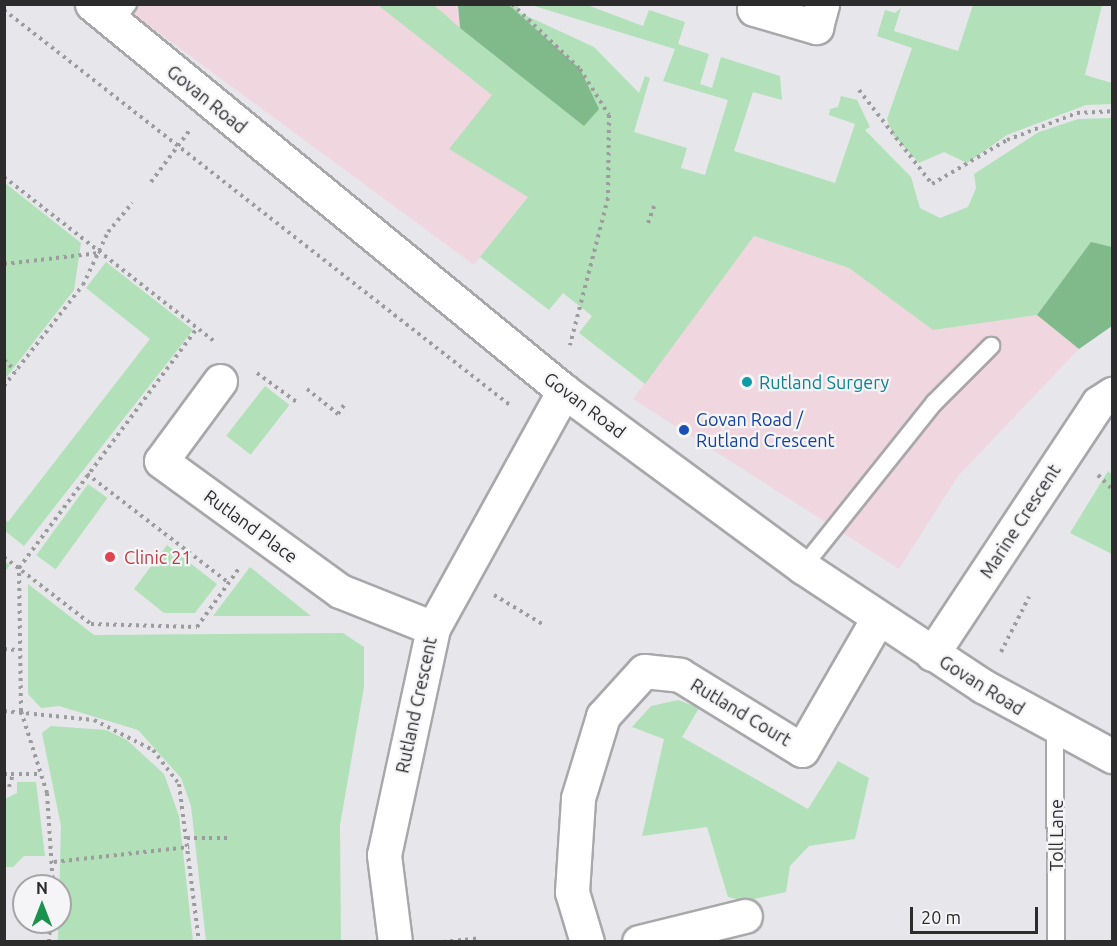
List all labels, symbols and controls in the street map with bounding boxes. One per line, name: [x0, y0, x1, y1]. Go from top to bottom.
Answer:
street label: Govan Road: [163, 60, 251, 138]
street label: Govan Road: [540, 367, 630, 443]
place label: Rutland Surgery: [759, 371, 889, 393]
marker: Rutland Surgery: [740, 375, 754, 389]
place label: Govan Road / Rutland Crescent: [696, 409, 835, 452]
marker: Govan Road / Rutland Crescent: [677, 423, 691, 437]
street label: Marine Crescent: [975, 460, 1065, 582]
street label: Rutland Place: [200, 485, 302, 567]
place label: Clinic 21: [124, 546, 192, 568]
marker: Clinic 21: [101, 548, 119, 566]
street label: Rutland Crescent: [391, 635, 441, 775]
street label: Govan Road: [935, 650, 1029, 720]
street label: Rutland Court: [687, 674, 795, 750]
street label: Toll Lane: [1045, 799, 1067, 871]
north arrow: [12, 874, 72, 934]
text: N: [36, 879, 48, 897]
scale bar: [913, 895, 1040, 933]
text: 20 m: [921, 907, 961, 927]

